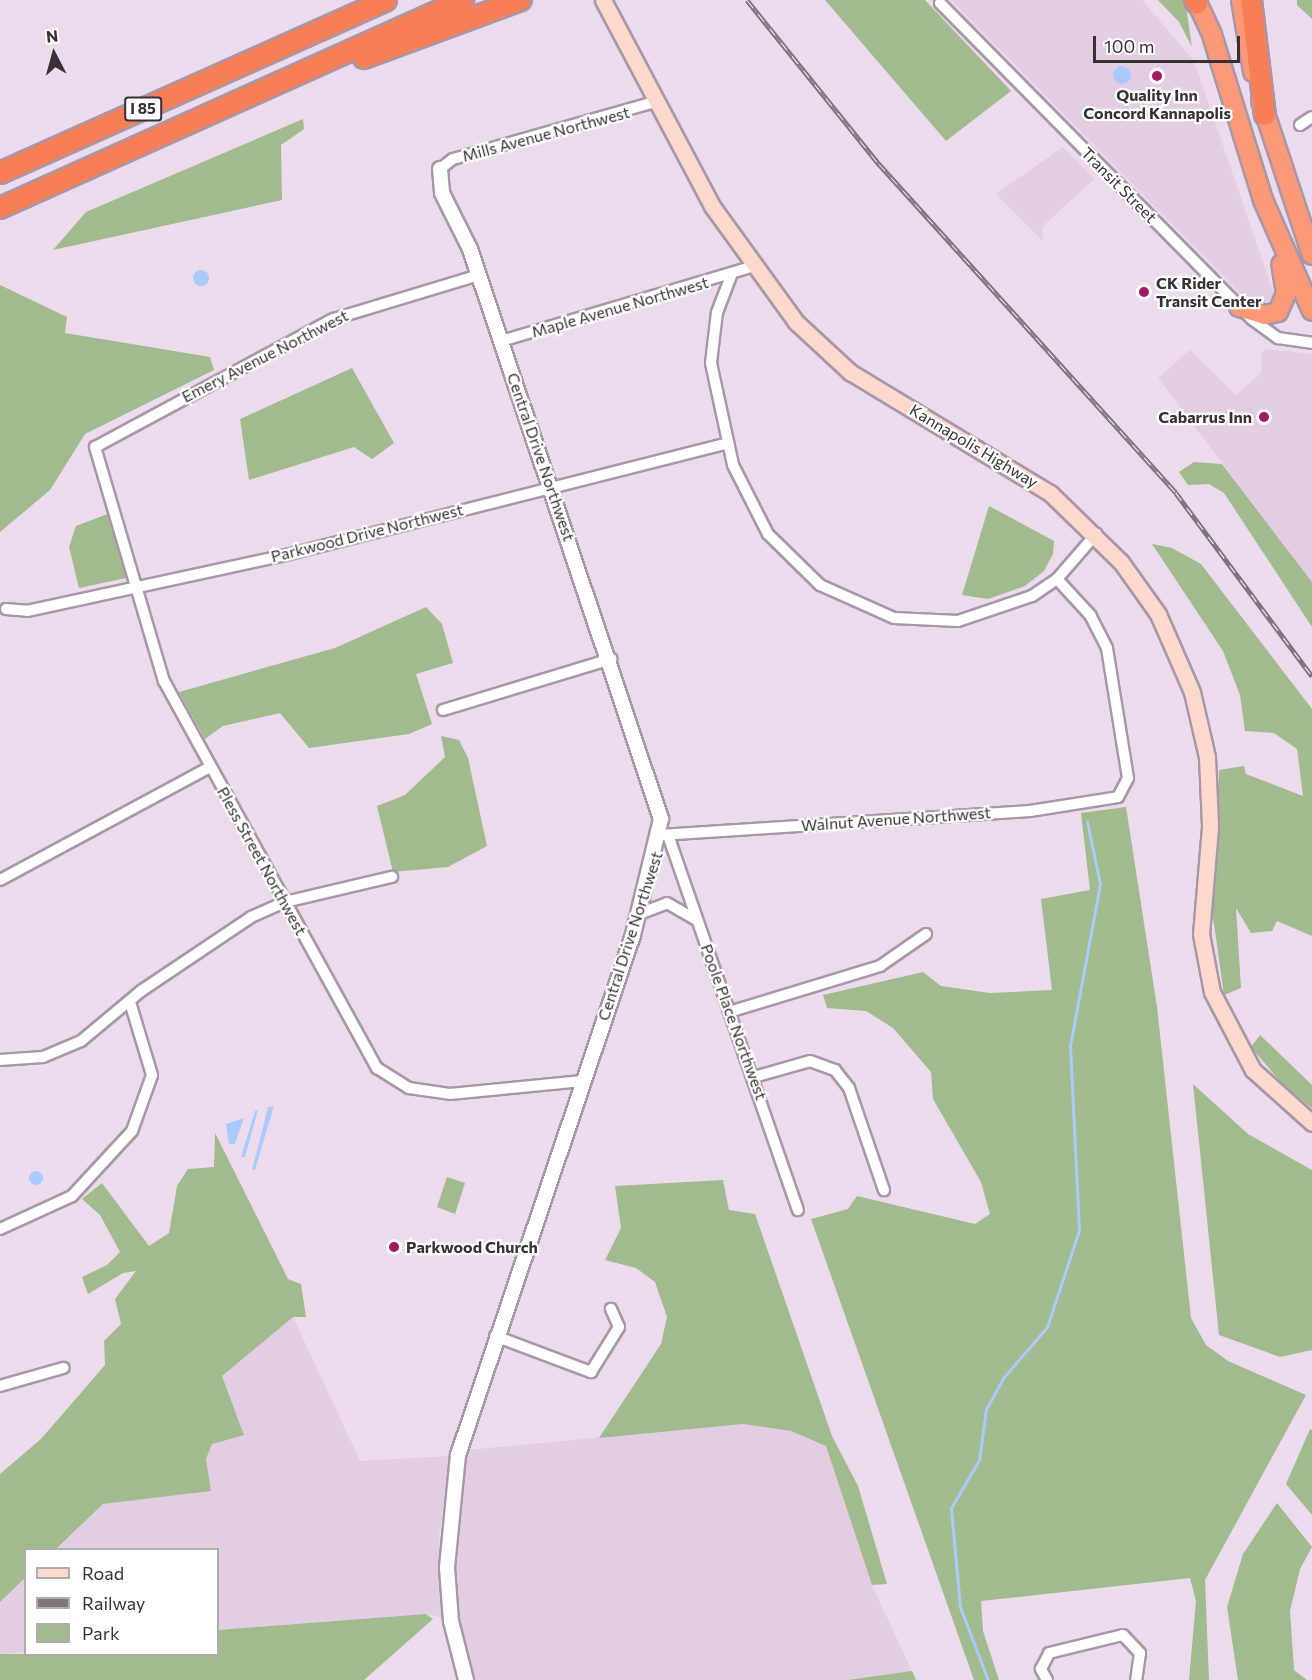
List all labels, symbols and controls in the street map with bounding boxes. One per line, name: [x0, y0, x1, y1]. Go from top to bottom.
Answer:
north arrow: [24, 24, 84, 84]
scale bar: [1096, 24, 1243, 62]
text: N: [45, 26, 59, 46]
text: 100 m: [1104, 35, 1154, 57]
marker: Quality Inn Concord Kannapolis: [1150, 69, 1164, 83]
place label: Quality Inn Concord Kannapolis: [1083, 85, 1231, 123]
road number: I 85: [124, 97, 162, 121]
street label: Mills Avenue Northwest: [460, 102, 632, 166]
street label: Transit Street: [1077, 143, 1161, 227]
street label: Maple Avenue Northwest: [529, 273, 711, 341]
place label: CK Rider Transit Center: [1156, 273, 1262, 311]
marker: CK Rider Transit Center: [1137, 285, 1151, 299]
street label: Emery Avenue Northwest: [179, 306, 351, 406]
street label: Central Drive Northwest: [503, 370, 579, 544]
street label: Kannapolis Highway: [906, 400, 1042, 492]
place label: Cabarrus Inn: [1158, 407, 1252, 427]
marker: Cabarrus Inn: [1257, 410, 1271, 424]
street label: Parkwood Drive Northwest: [269, 500, 465, 566]
street label: Pless Street Northwest: [213, 783, 311, 939]
street label: Walnut Avenue Northwest: [800, 803, 992, 835]
street label: Central Drive Northwest: [594, 849, 666, 1023]
street label: Poole Place Northwest: [697, 941, 771, 1103]
place label: Parkwood Church: [406, 1237, 538, 1257]
marker: Parkwood Church: [387, 1240, 401, 1254]
legend: [24, 1548, 219, 1656]
text: Road: [82, 1562, 124, 1584]
text: Railway: [82, 1592, 145, 1614]
text: Park: [82, 1622, 120, 1644]

